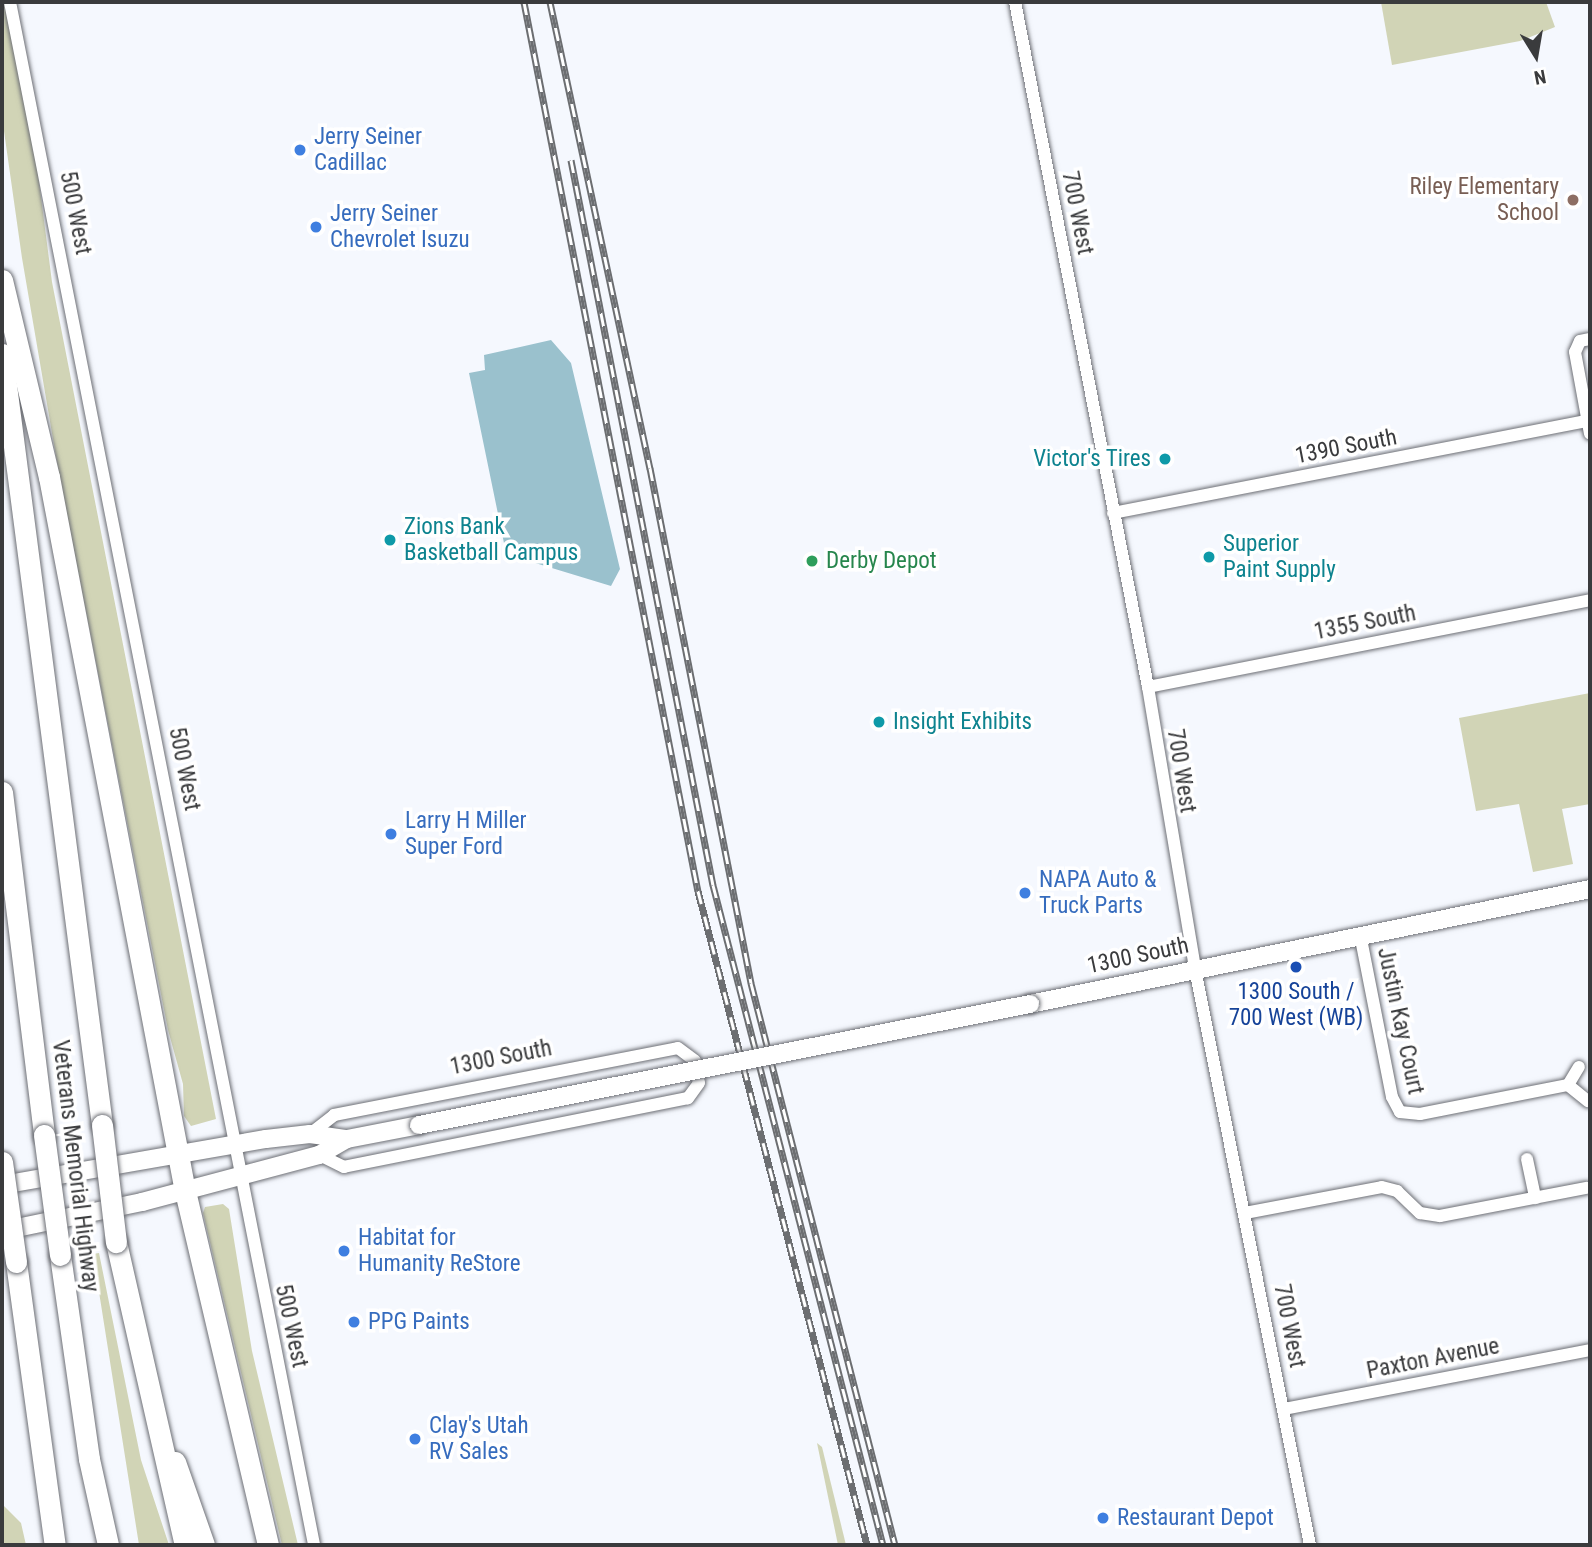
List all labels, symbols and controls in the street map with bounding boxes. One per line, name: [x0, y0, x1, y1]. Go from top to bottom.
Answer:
north arrow: [1501, 21, 1571, 91]
text: N: [1532, 65, 1548, 90]
place label: Jerry Seiner Cadillac: [314, 123, 422, 177]
marker: Jerry Seiner Cadillac: [292, 142, 308, 158]
street label: 500 West: [53, 169, 97, 257]
street label: 700 West: [1055, 169, 1099, 257]
place label: Riley Elementary School: [1409, 173, 1559, 227]
marker: Riley Elementary School: [1565, 192, 1581, 208]
place label: Jerry Seiner Chevrolet Isuzu: [330, 200, 470, 254]
marker: Jerry Seiner Chevrolet Isuzu: [308, 219, 324, 235]
street label: 1390 South: [1293, 424, 1399, 470]
place label: Victor's Tires: [1033, 445, 1151, 473]
marker: Victor's Tires: [1157, 451, 1173, 467]
place label: Zions Bank Basketball Campus: [404, 513, 578, 567]
place label: Superior Paint Supply: [1223, 530, 1336, 584]
marker: Zions Bank Basketball Campus: [382, 532, 398, 548]
place label: Derby Depot: [826, 547, 937, 575]
marker: Superior Paint Supply: [1201, 549, 1217, 565]
marker: Derby Depot: [804, 553, 820, 569]
street label: 1355 South: [1312, 600, 1418, 646]
place label: Insight Exhibits: [893, 708, 1032, 736]
marker: Insight Exhibits: [871, 714, 887, 730]
street label: 500 West: [162, 725, 206, 813]
street label: 700 West: [1161, 727, 1201, 815]
place label: Larry H Miller Super Ford: [405, 807, 527, 861]
marker: Larry H Miller Super Ford: [383, 826, 399, 842]
place label: NAPA Auto & Truck Parts: [1039, 866, 1157, 920]
marker: NAPA Auto & Truck Parts: [1017, 885, 1033, 901]
street label: 1300 South: [1085, 932, 1191, 980]
street label: Justin Kay Court: [1371, 945, 1429, 1097]
marker: 1300 South / 700 West (WB): [1288, 959, 1304, 975]
place label: 1300 South / 700 West (WB): [1229, 978, 1363, 1032]
street label: 1300 South: [448, 1035, 554, 1081]
street label: Veterans Memorial Highway: [46, 1039, 104, 1293]
place label: Habitat for Humanity ReStore: [358, 1224, 520, 1278]
marker: Habitat for Humanity ReStore: [336, 1243, 352, 1259]
street label: 500 West: [269, 1282, 313, 1370]
street label: 700 West: [1267, 1282, 1311, 1370]
place label: PPG Paints: [368, 1308, 470, 1336]
marker: PPG Paints: [346, 1314, 362, 1330]
street label: Paxton Avenue: [1364, 1333, 1502, 1385]
place label: Clay's Utah RV Sales: [429, 1412, 529, 1466]
marker: Clay's Utah RV Sales: [407, 1431, 423, 1447]
place label: Restaurant Depot: [1117, 1504, 1274, 1532]
marker: Restaurant Depot: [1095, 1510, 1111, 1526]

